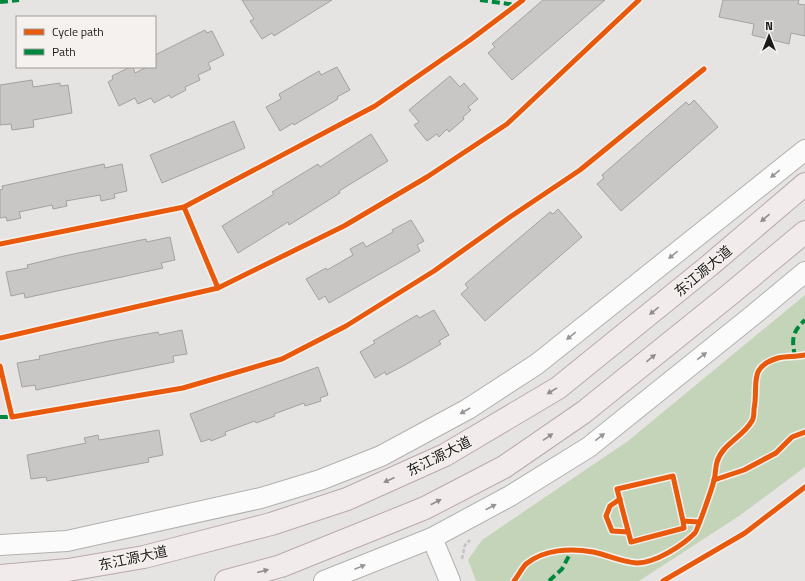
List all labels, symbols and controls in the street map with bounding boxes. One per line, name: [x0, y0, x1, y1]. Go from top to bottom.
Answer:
legend: [16, 16, 156, 68]
north arrow: [749, 16, 789, 56]
text: N: [765, 18, 773, 34]
text: Cycle path: [52, 22, 104, 41]
text: Path: [52, 42, 76, 61]
one-way arrow: [769, 170, 780, 179]
one-way arrow: [760, 214, 770, 223]
street label: 东江源大道: [669, 240, 736, 301]
one-way arrow: [667, 251, 678, 260]
one-way arrow: [649, 306, 660, 315]
one-way arrow: [566, 332, 577, 341]
one-way arrow: [697, 352, 708, 361]
one-way arrow: [646, 354, 657, 362]
one-way arrow: [546, 388, 558, 395]
one-way arrow: [459, 407, 471, 414]
street label: 东江源大道: [403, 430, 475, 481]
one-way arrow: [543, 433, 553, 441]
one-way arrow: [595, 433, 606, 442]
one-way arrow: [384, 477, 395, 483]
one-way arrow: [430, 499, 442, 506]
one-way arrow: [485, 504, 496, 510]
street label: 东江源大道: [96, 540, 169, 575]
one-way arrow: [354, 563, 366, 569]
one-way arrow: [257, 567, 269, 573]

